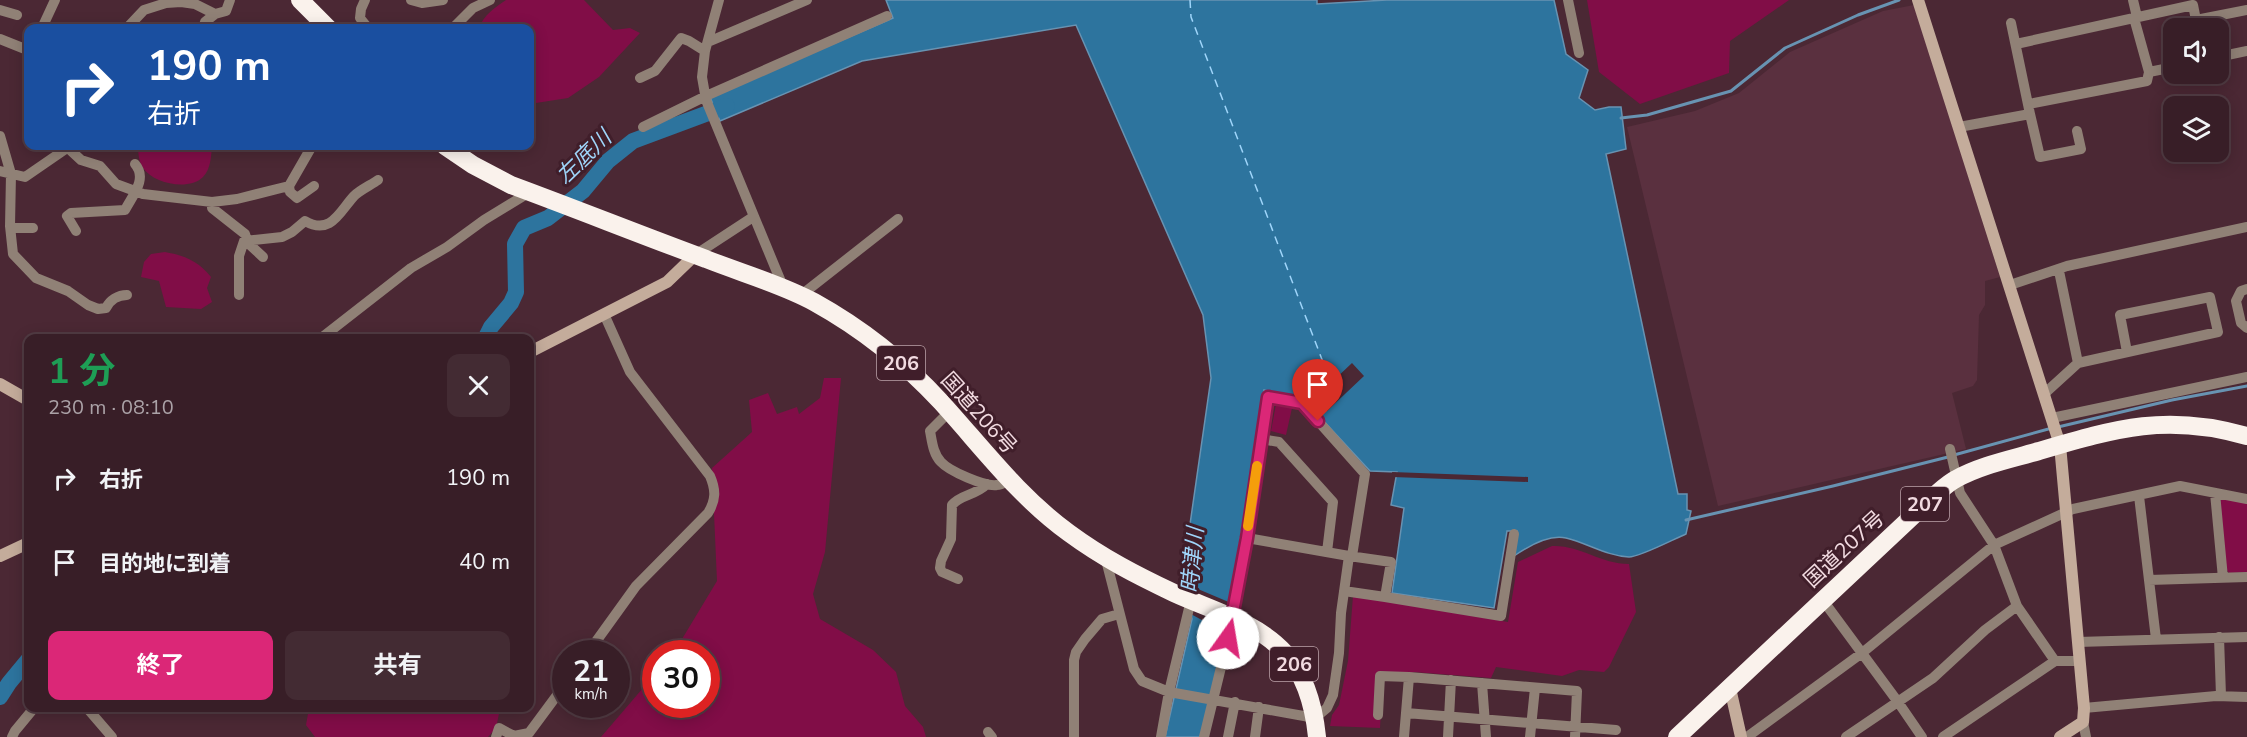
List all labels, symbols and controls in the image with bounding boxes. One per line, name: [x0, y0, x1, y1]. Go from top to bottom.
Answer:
map controls: [2163, 18, 2229, 162]
button: sound: [2163, 18, 2229, 84]
text: 190 m: [147, 38, 271, 95]
icon: right: [48, 48, 126, 126]
text: 右折: [147, 96, 201, 133]
button: layers: [2163, 96, 2229, 162]
water label: 左底川: [550, 122, 620, 191]
road number: 206: [877, 346, 925, 380]
text: 1 分: [48, 347, 115, 396]
button: close: [447, 354, 510, 417]
pin: [1292, 359, 1343, 421]
street label: 国道206号: [935, 366, 1023, 460]
icon: arrive: [1301, 368, 1334, 401]
text: 230 m · 08:10: [48, 394, 174, 421]
icon: right: [48, 462, 81, 495]
text: 190 m: [446, 463, 510, 493]
text: 右折: [99, 465, 143, 495]
road number: 207: [1901, 487, 1949, 521]
street label: 国道207号: [1798, 504, 1890, 594]
water label: 時津川: [1175, 524, 1211, 594]
icon: arrive: [48, 546, 81, 579]
text: 40 m: [459, 547, 510, 577]
text: 目的地に到着: [99, 549, 231, 579]
position arrow: [1196, 606, 1260, 670]
button: 終了: [48, 631, 273, 700]
button: 共有: [285, 631, 510, 700]
speed limit sign: 30: [642, 640, 720, 718]
road number: 206: [1270, 647, 1318, 681]
text: 21: [573, 651, 609, 692]
text: km/h: [574, 684, 608, 704]

